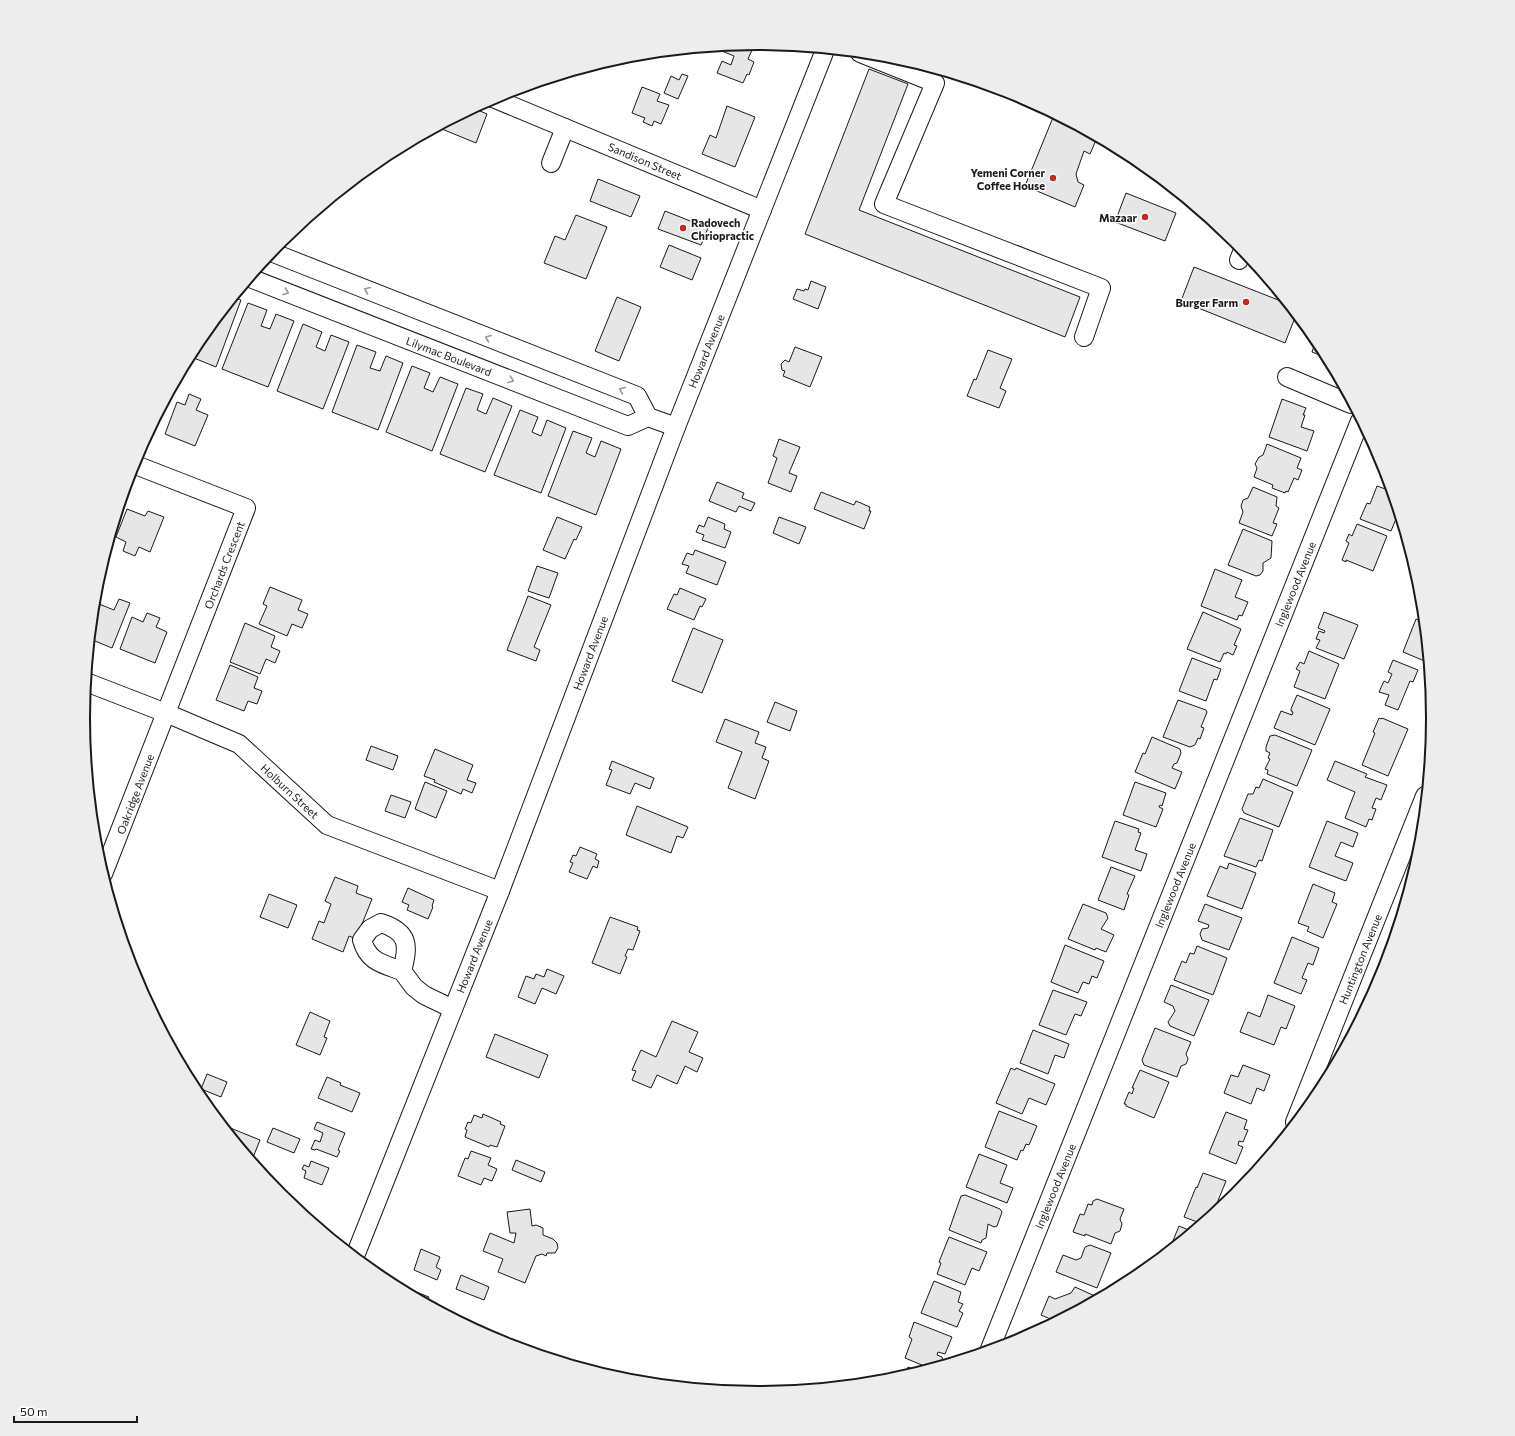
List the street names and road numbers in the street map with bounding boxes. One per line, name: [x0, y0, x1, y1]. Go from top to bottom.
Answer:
street label: Sandison Street: [606, 140, 684, 183]
street label: Howard Avenue: [685, 312, 727, 390]
street label: Lilymac Boulevard: [404, 334, 494, 378]
street label: Orchards Crescent: [201, 519, 247, 611]
street label: Inglewood Avenue: [1272, 539, 1318, 628]
street label: Howard Avenue: [570, 614, 610, 692]
street label: Oakridge Avenue: [114, 752, 156, 836]
street label: Holburn Street: [258, 761, 322, 821]
street label: Inglewood Avenue: [1152, 840, 1198, 929]
street label: Huntington Avenue: [1336, 912, 1384, 1006]
street label: Howard Avenue: [453, 917, 495, 995]
street label: Inglewood Avenue: [1032, 1141, 1078, 1230]

